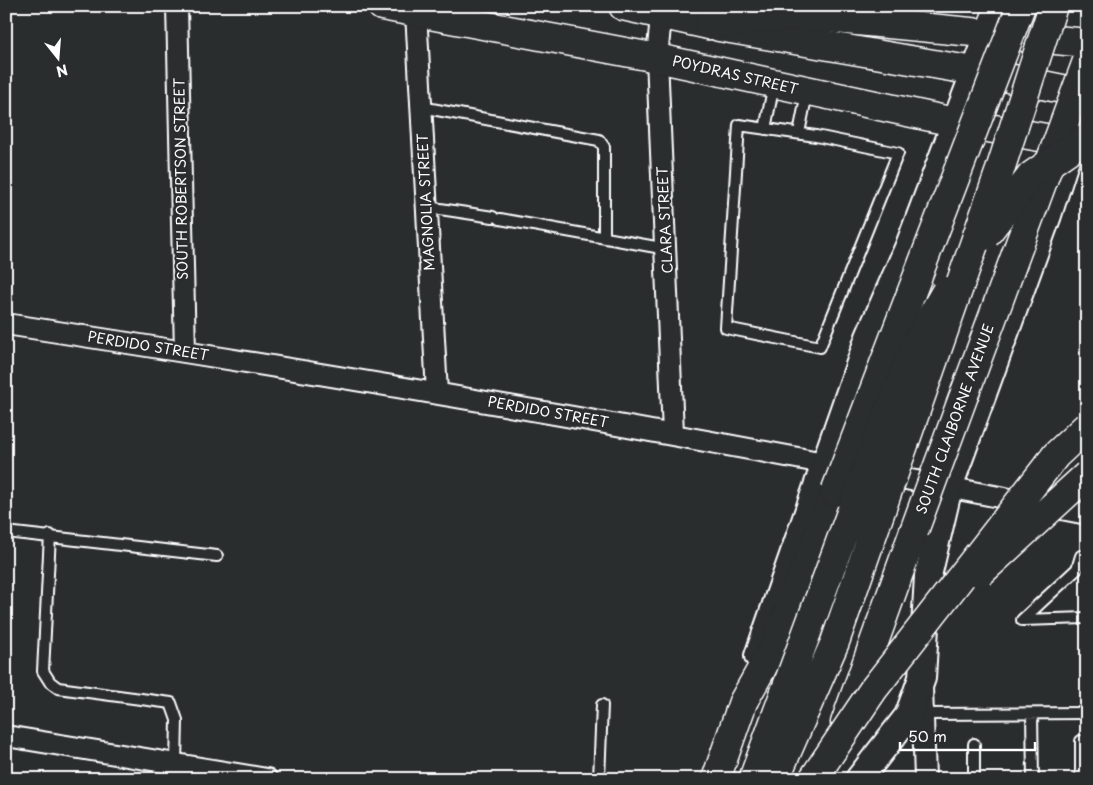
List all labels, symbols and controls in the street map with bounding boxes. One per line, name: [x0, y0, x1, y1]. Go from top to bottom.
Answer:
north arrow: [32, 32, 82, 82]
street label: POYDRAS STREET: [670, 50, 801, 99]
text: N: [54, 59, 70, 83]
street label: SOUTH ROBERTSON STREET: [168, 77, 193, 280]
street label: MAGNOLIA STREET: [411, 132, 440, 271]
street label: CLARA STREET: [651, 166, 678, 274]
street label: SOUTH CLAIBORNE AVENUE: [910, 321, 999, 517]
street label: PERDIDO STREET: [86, 326, 211, 366]
street label: PERDIDO STREET: [486, 391, 611, 433]
scale bar: [900, 720, 1036, 752]
text: 50 m: [908, 724, 947, 747]

